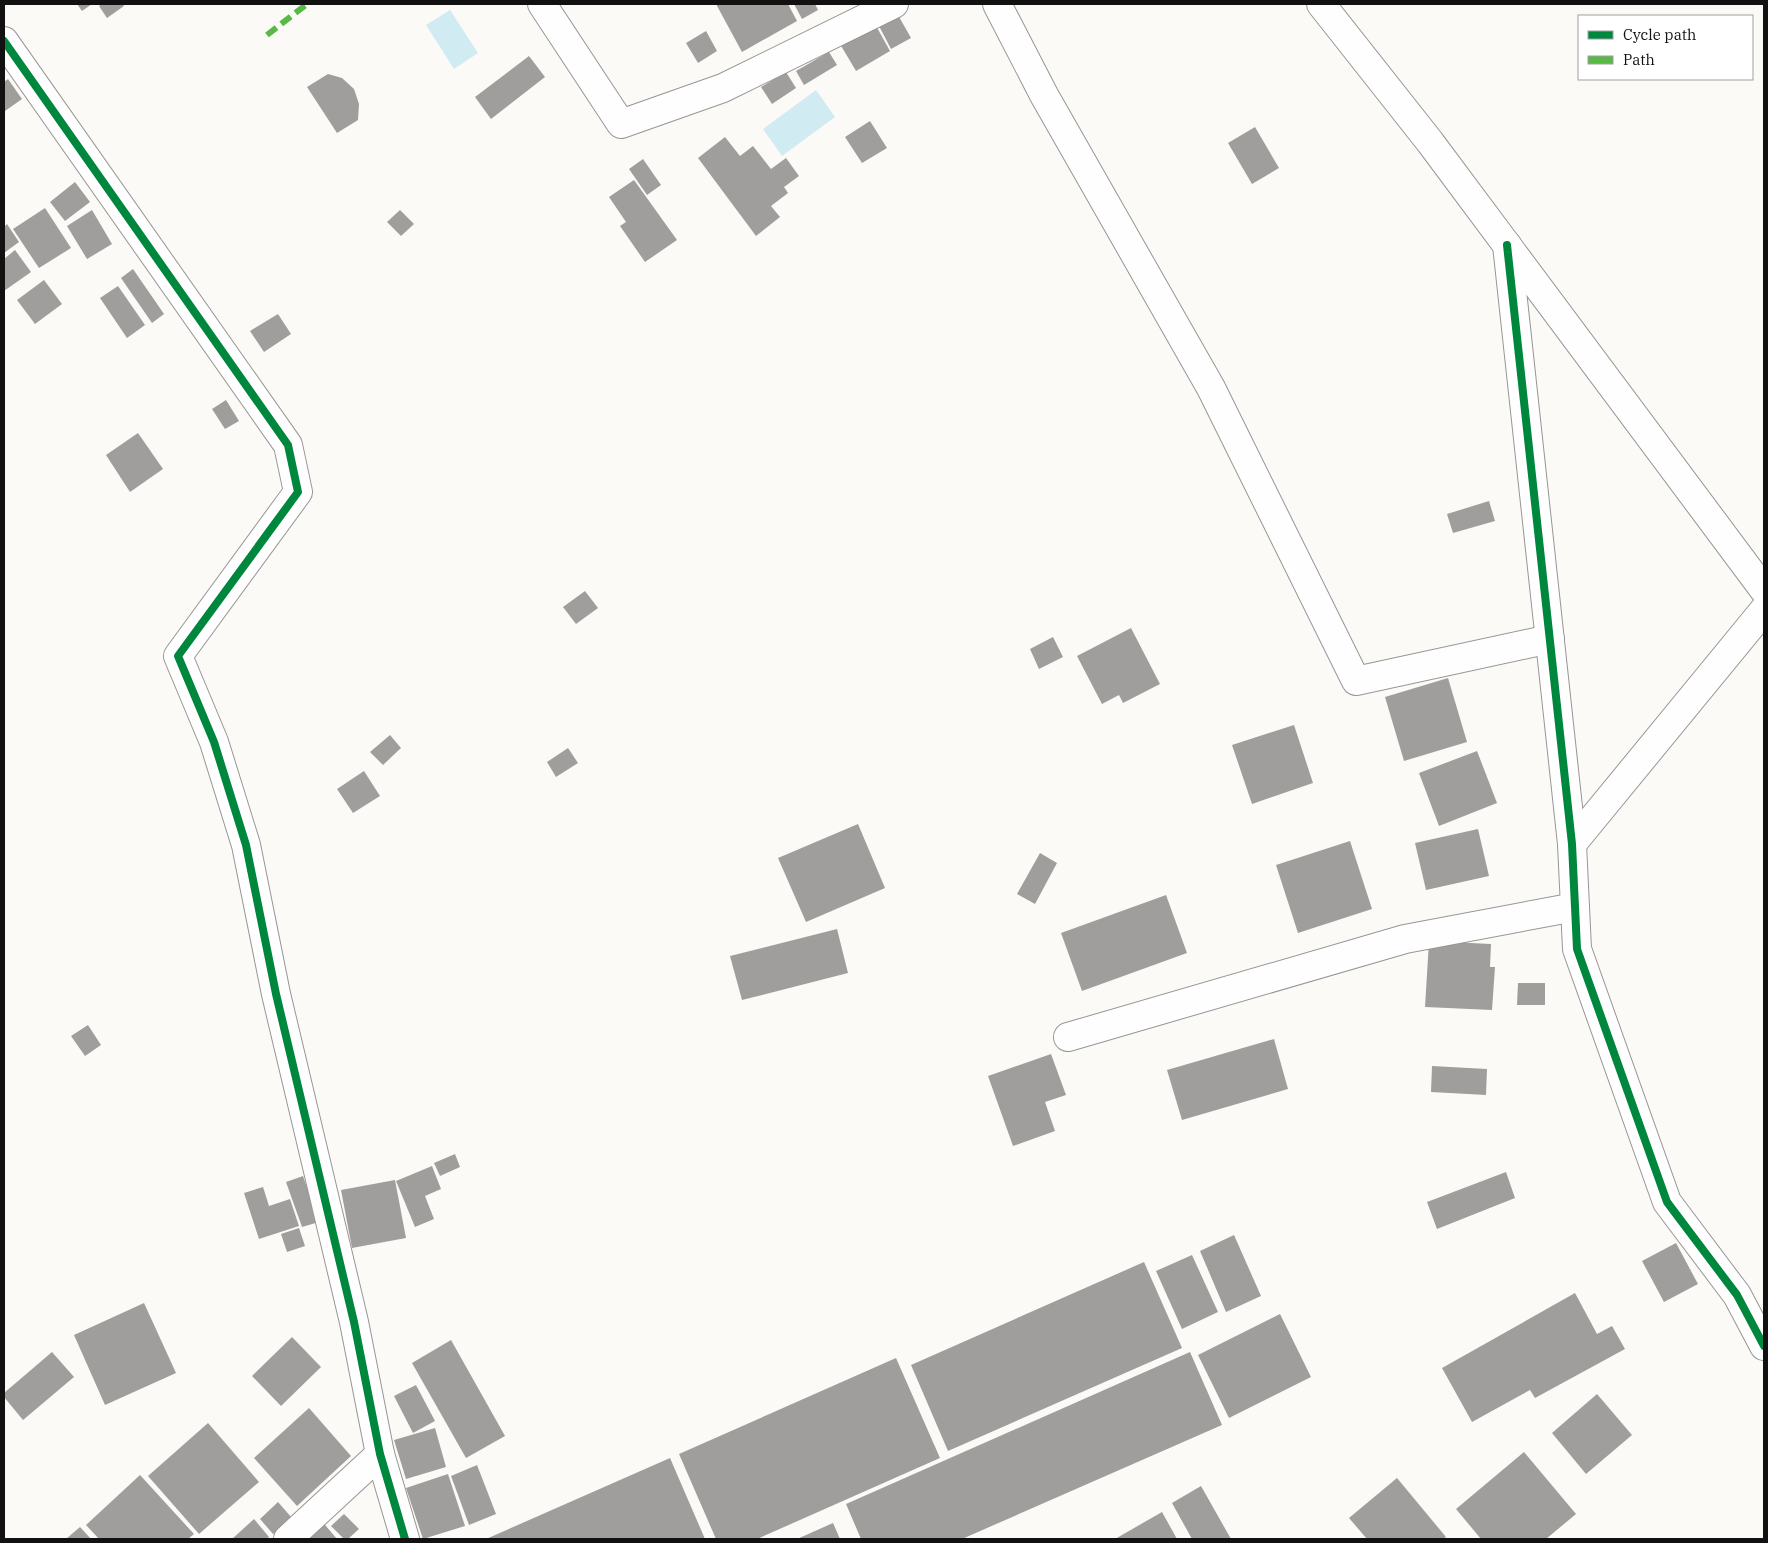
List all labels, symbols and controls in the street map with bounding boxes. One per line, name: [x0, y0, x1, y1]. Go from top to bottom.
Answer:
legend: [1578, 15, 1753, 80]
text: Cycle path: [1623, 25, 1696, 44]
text: Path: [1623, 50, 1655, 69]

